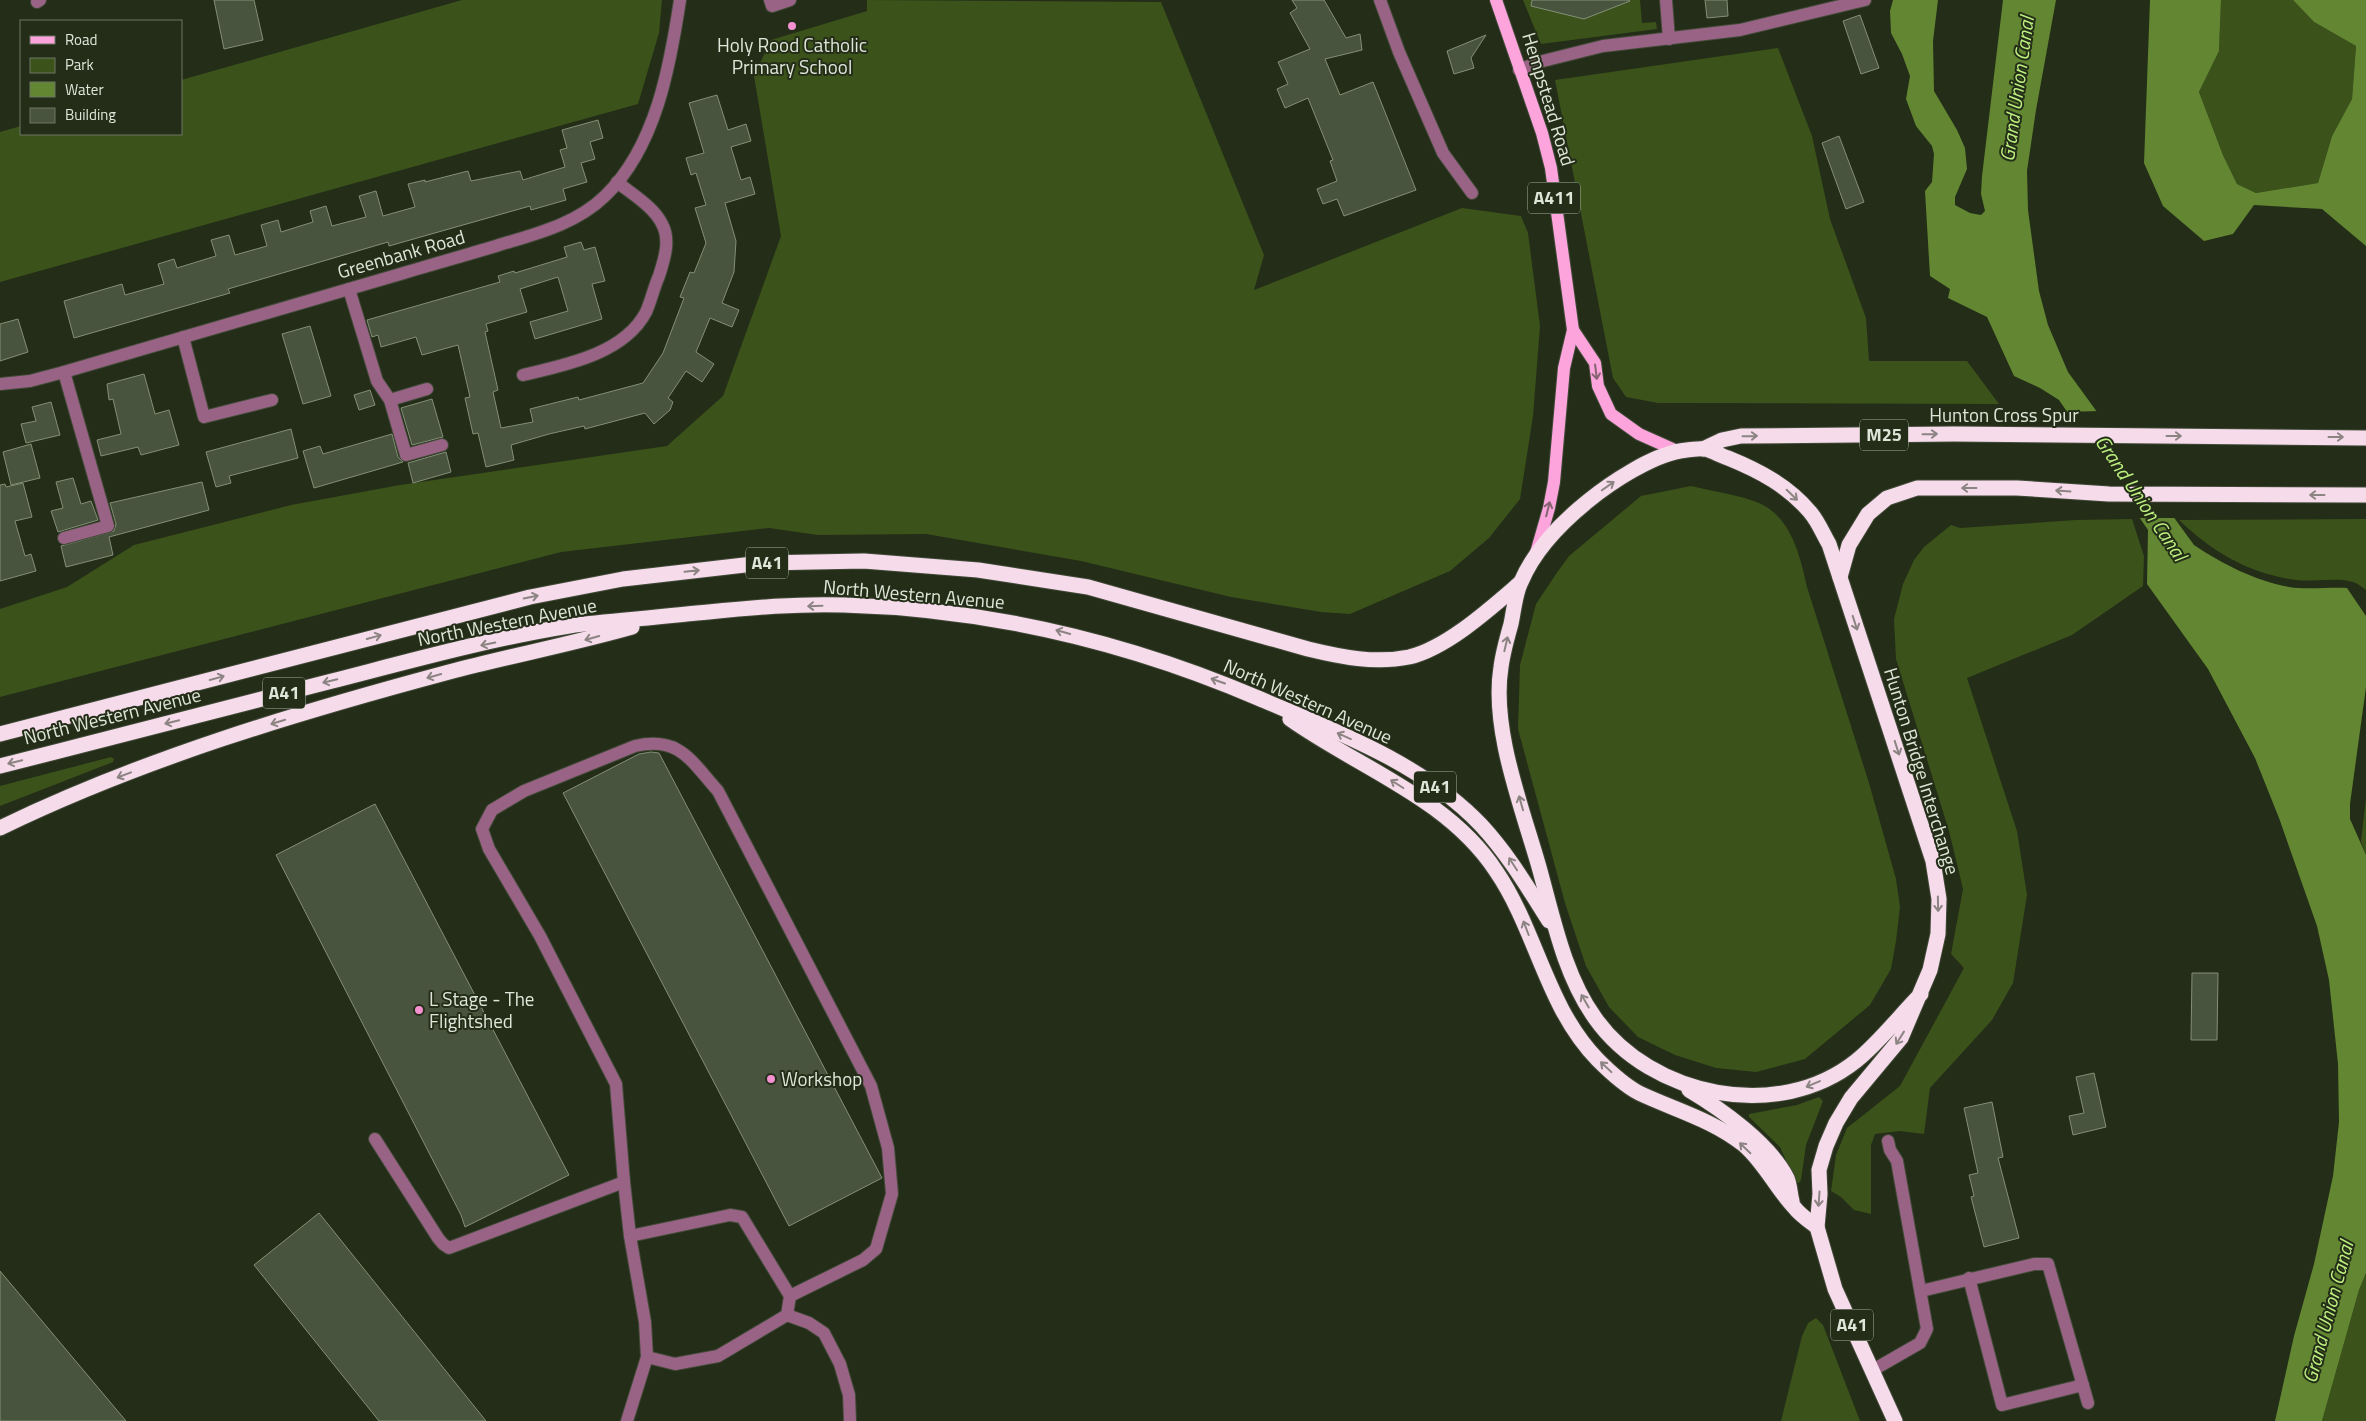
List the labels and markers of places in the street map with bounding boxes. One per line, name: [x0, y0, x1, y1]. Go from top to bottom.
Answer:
marker: Holy Rood Catholic Primary School: [786, 20, 798, 32]
place label: Holy Rood Catholic Primary School: [717, 30, 867, 81]
place label: L Stage - The Flightshed: [429, 984, 534, 1035]
marker: L Stage - The Flightshed: [413, 1004, 425, 1016]
place label: Workshop: [781, 1064, 862, 1093]
marker: Workshop: [765, 1073, 777, 1085]

